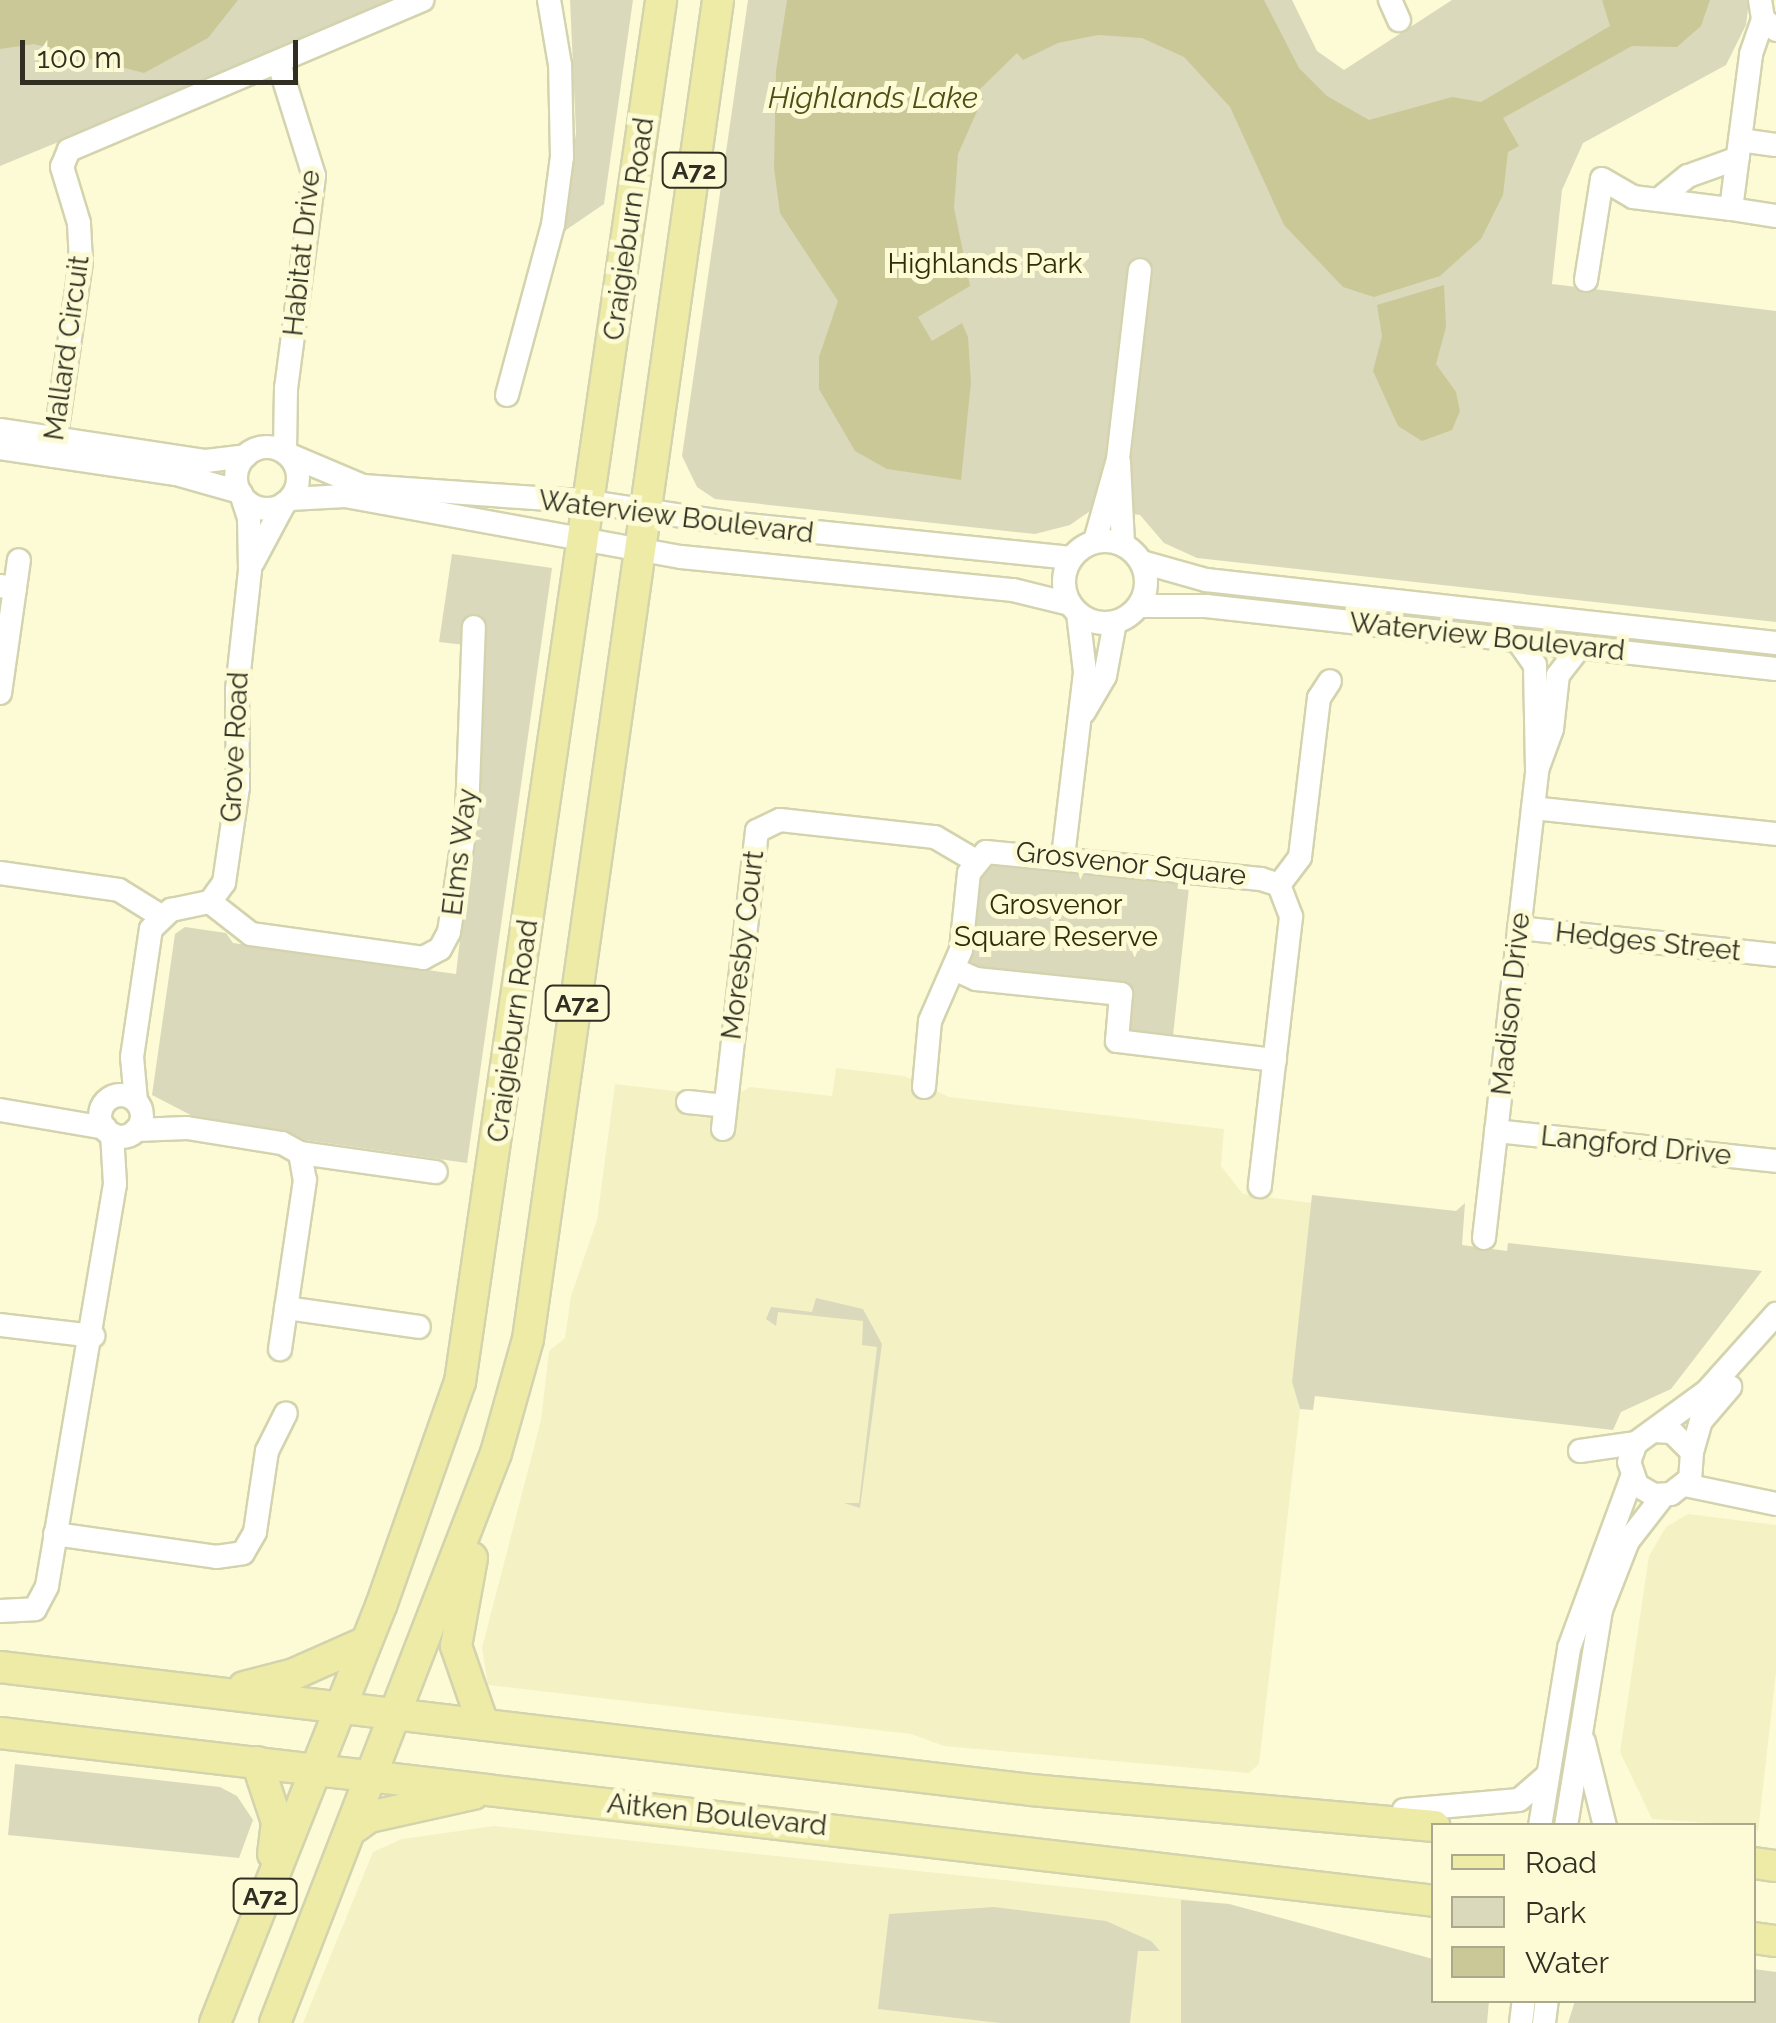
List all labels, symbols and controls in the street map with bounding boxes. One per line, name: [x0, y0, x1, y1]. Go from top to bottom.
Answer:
scale bar: [25, 20, 302, 82]
text: 100 m: [37, 40, 122, 75]
water label: Highlands Lake: [768, 80, 978, 116]
street label: Craigieburn Road: [597, 115, 661, 343]
road number: A72: [662, 150, 726, 190]
street label: Habitat Drive: [277, 168, 327, 338]
park label: Highlands Park: [888, 247, 1082, 281]
street label: Mallard Circuit: [37, 253, 97, 443]
street label: Waterview Boulevard: [536, 483, 816, 551]
street label: Waterview Boulevard: [1347, 606, 1627, 668]
street label: Grove Road: [214, 671, 256, 823]
street label: Elms Way: [435, 786, 485, 918]
street label: Grosvenor Square: [1014, 835, 1248, 893]
street label: Moresby Court: [715, 848, 771, 1042]
park label: Grosvenor Square Reserve: [954, 888, 1158, 954]
street label: Madison Drive: [1485, 911, 1537, 1097]
street label: Hedges Street: [1554, 916, 1742, 968]
street label: Craigieburn Road: [481, 917, 545, 1145]
road number: A72: [544, 983, 610, 1023]
street label: Langford Drive: [1539, 1119, 1733, 1173]
street label: Aitken Boulevard: [606, 1787, 828, 1843]
legend: [1431, 1823, 1756, 2003]
text: Road: [1525, 1845, 1597, 1880]
road number: A72: [232, 1876, 298, 1916]
text: Park: [1525, 1895, 1586, 1930]
text: Water: [1525, 1945, 1609, 1980]

